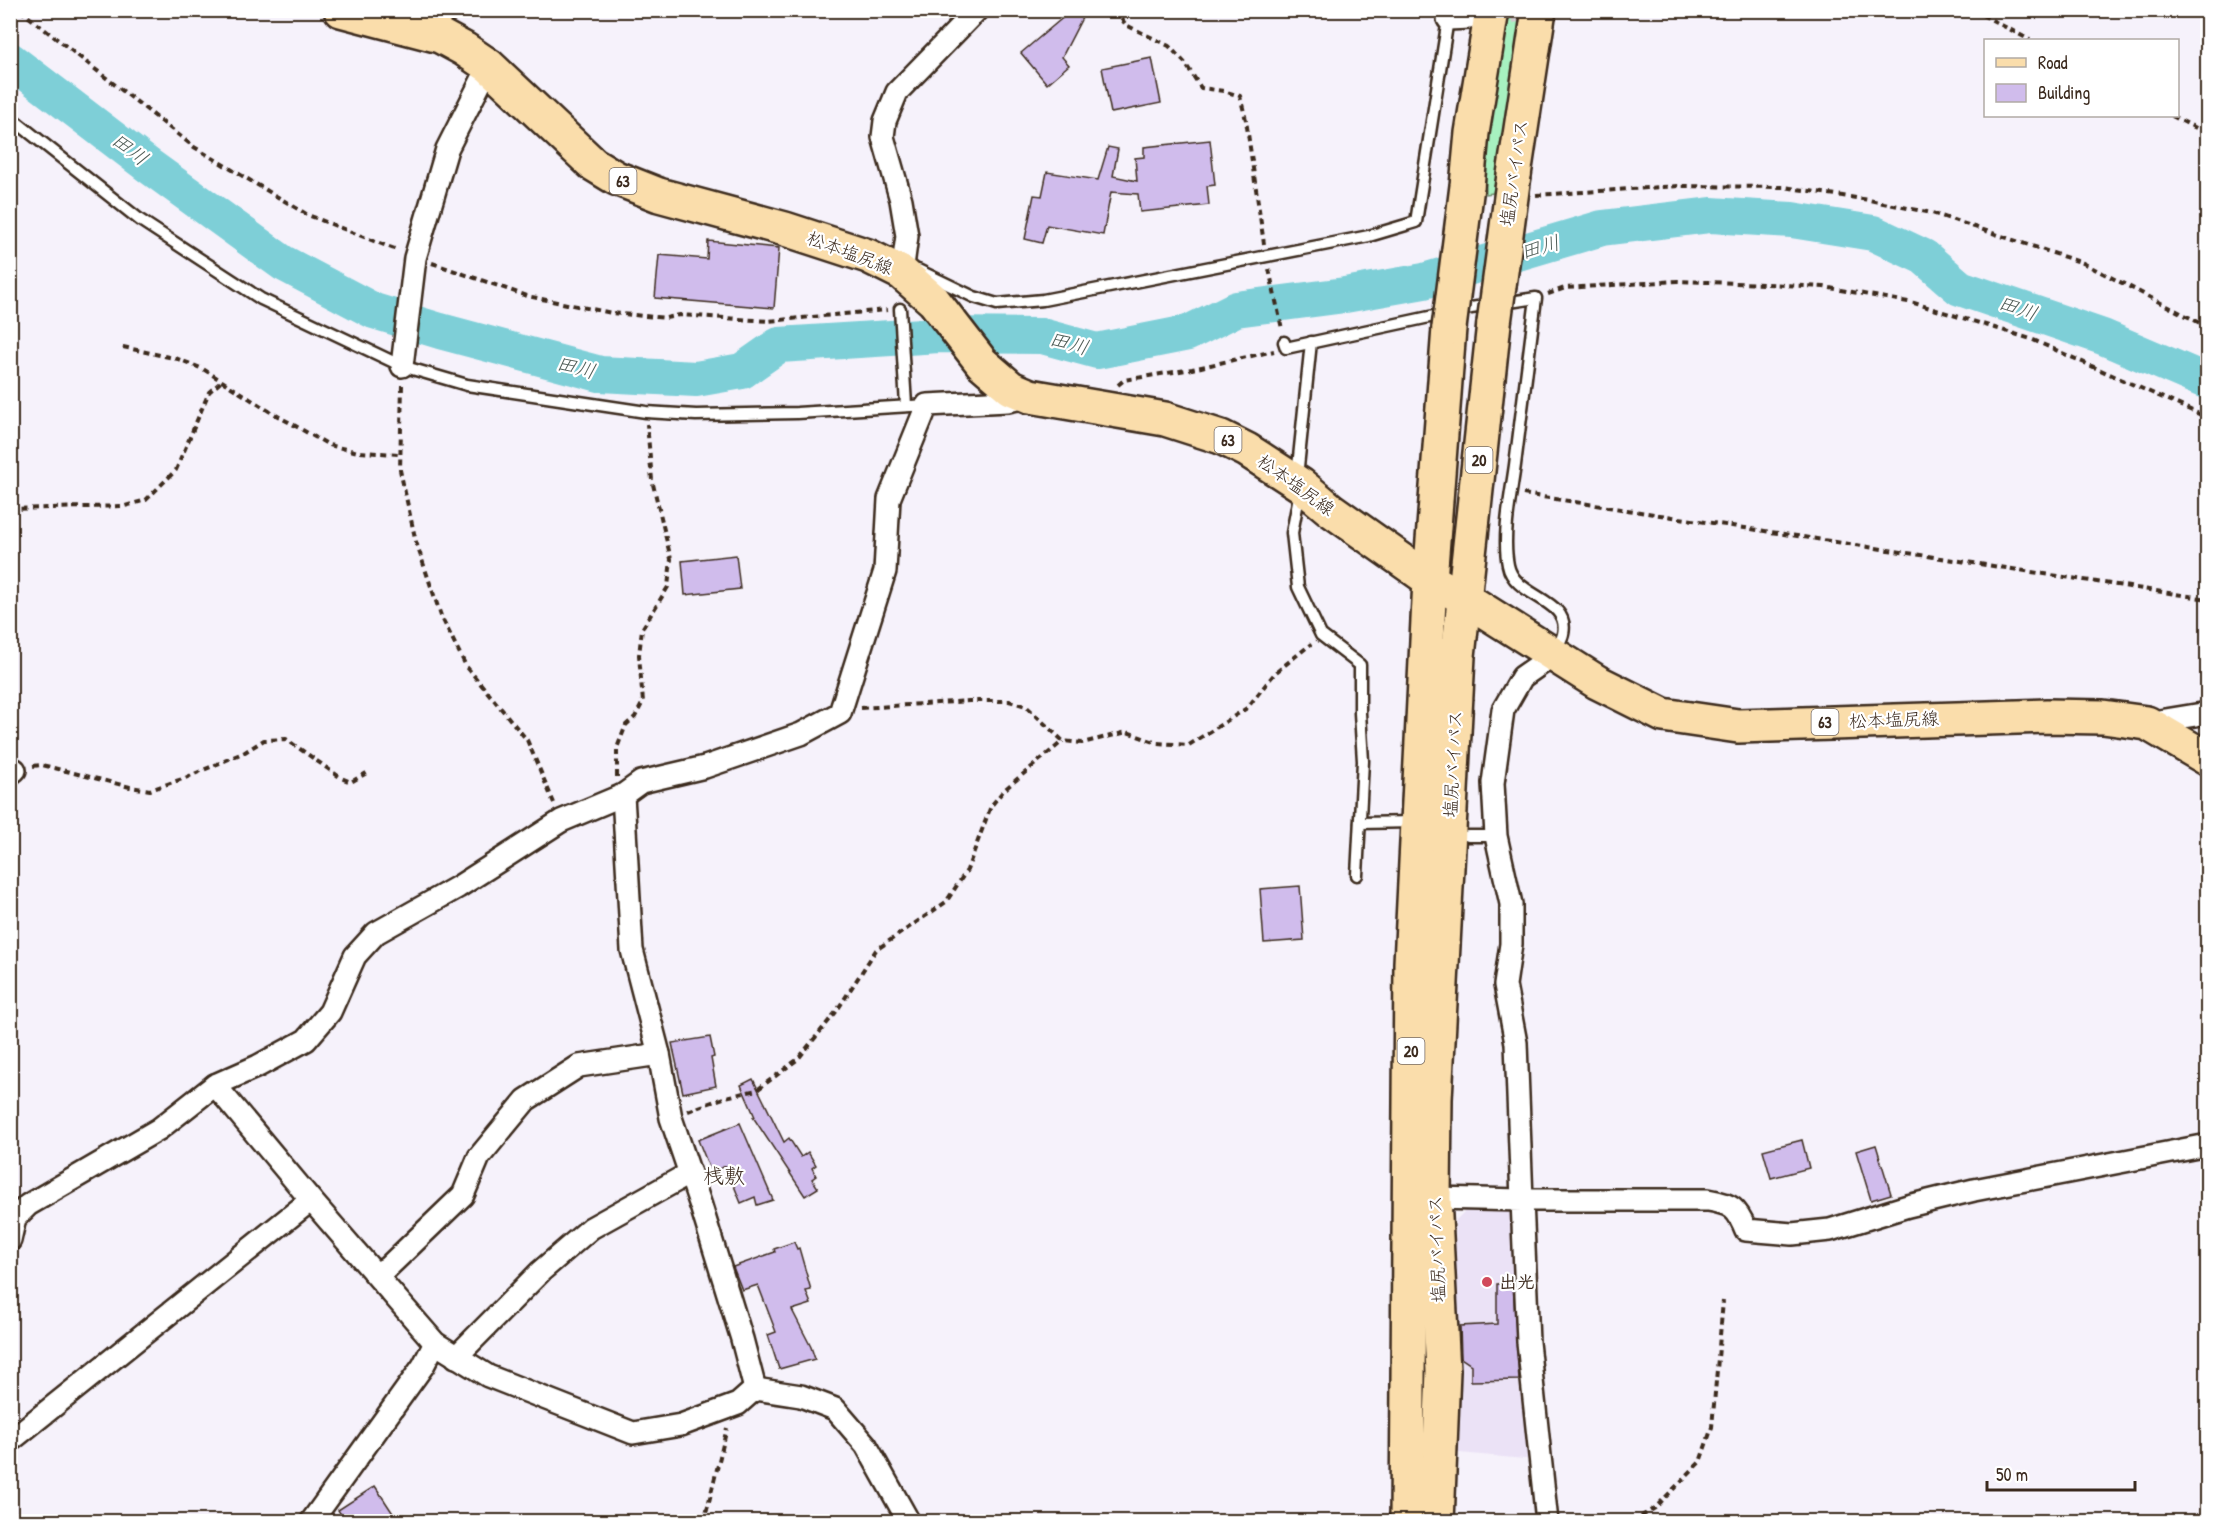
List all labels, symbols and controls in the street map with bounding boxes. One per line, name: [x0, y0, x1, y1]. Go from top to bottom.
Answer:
legend: [1984, 39, 2179, 117]
text: Road: [2038, 50, 2068, 75]
text: Building: [2038, 80, 2090, 105]
street label: 塩尻バイパス: [1494, 118, 1533, 228]
water label: 田川: [106, 126, 154, 171]
road number: 63: [610, 168, 636, 194]
street label: 松本塩尻線: [804, 225, 897, 280]
water label: 田川: [1517, 228, 1563, 265]
water label: 田川: [1995, 288, 2041, 327]
water label: 田川: [1046, 324, 1092, 361]
water label: 田川: [553, 349, 599, 384]
road number: 63: [1214, 427, 1242, 453]
road number: 20: [1466, 447, 1492, 473]
street label: 松本塩尻線: [1253, 448, 1340, 521]
street label: 松本塩尻線: [1849, 705, 1939, 734]
road number: 63: [1812, 709, 1838, 735]
street label: 塩尻バイパス: [1437, 710, 1468, 818]
road number: 20: [1398, 1038, 1424, 1064]
district label: 桟敷: [703, 1161, 745, 1190]
street label: 塩尻バイパス: [1422, 1195, 1451, 1303]
place label: 出光: [1499, 1269, 1535, 1294]
marker: 出光: [1480, 1275, 1494, 1289]
scale bar: [1987, 1454, 2136, 1492]
text: 50 m: [1996, 1462, 2028, 1487]

